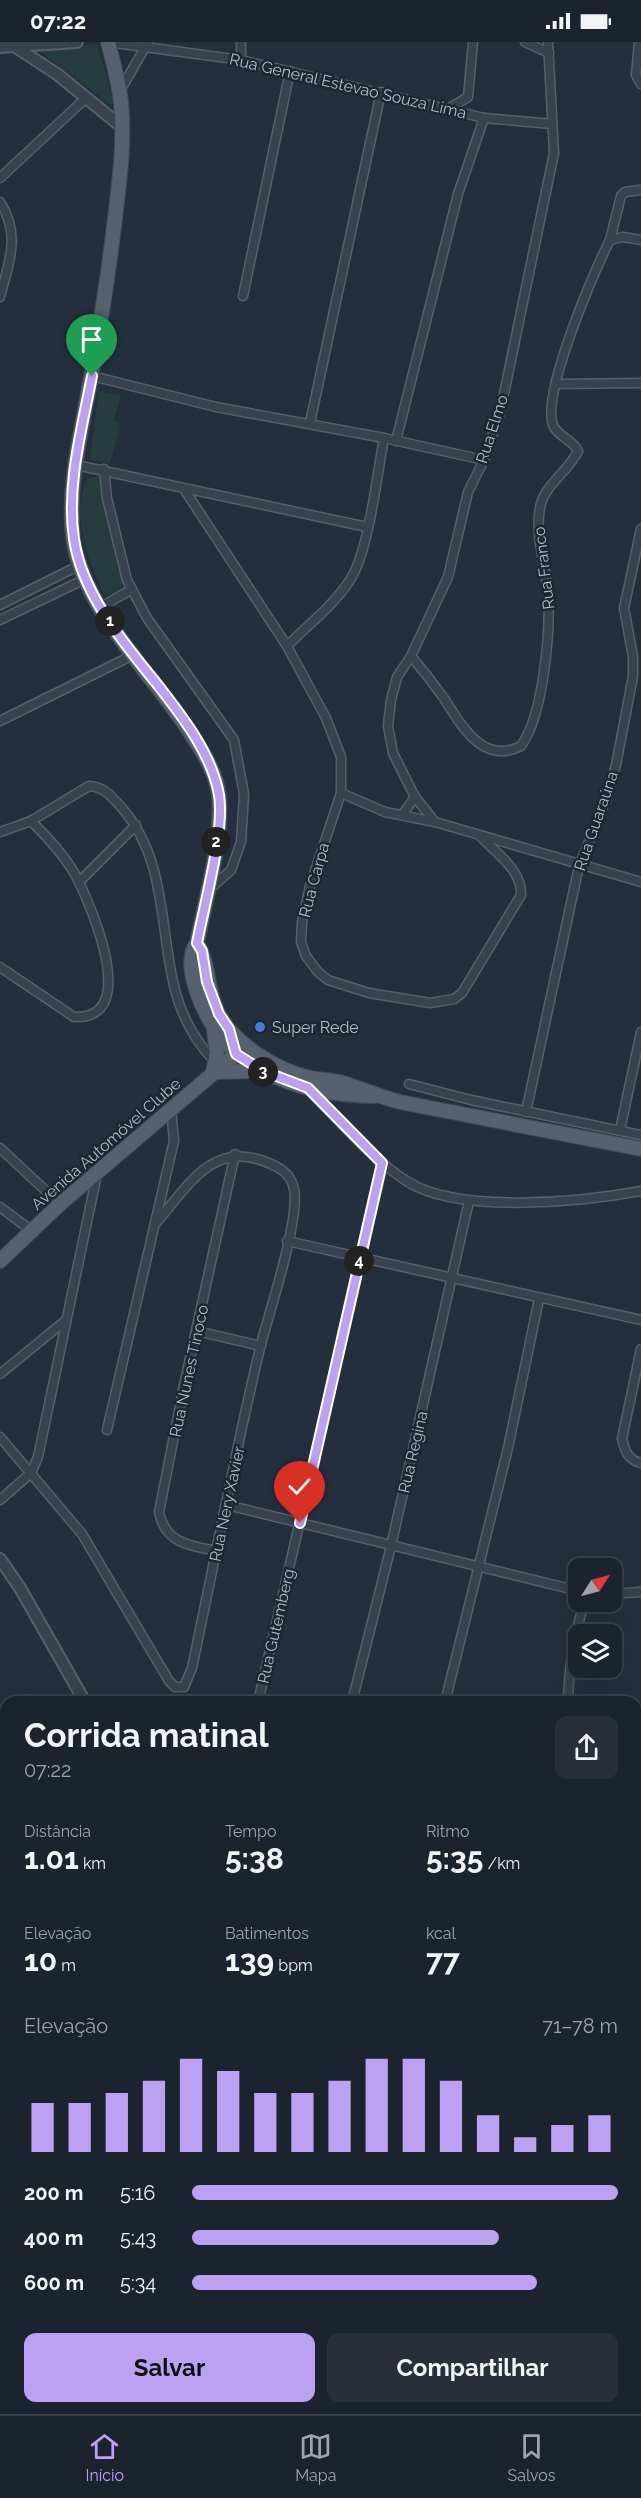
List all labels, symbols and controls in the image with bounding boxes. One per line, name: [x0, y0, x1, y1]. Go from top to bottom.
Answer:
text: 07:22: [30, 8, 86, 34]
street label: Rua General Estevao Souza Lima: [228, 49, 468, 123]
pin: [66, 314, 117, 376]
icon: arrive: [75, 323, 108, 356]
street label: Rua Elmo: [472, 392, 512, 466]
street label: Rua Franco: [529, 526, 559, 610]
pin: 1: [95, 606, 125, 636]
text: 1: [106, 611, 114, 630]
street label: Rua Guaraúna: [570, 769, 622, 873]
pin: 2: [201, 827, 231, 857]
text: 2: [211, 832, 221, 851]
street label: Rua Carpa: [295, 841, 333, 919]
place label: Super Rede: [272, 1018, 359, 1037]
marker: Super Rede: [253, 1020, 267, 1034]
pin: 3: [248, 1057, 278, 1087]
text: 3: [259, 1062, 267, 1081]
street label: Avenida Automóvel Clube: [28, 1074, 184, 1214]
pin: 4: [344, 1246, 374, 1276]
text: 4: [354, 1251, 364, 1270]
street label: Rua Nunes Tinoco: [166, 1303, 212, 1439]
street label: Rua Regina: [394, 1409, 432, 1495]
street label: Rua Nery Xavier: [205, 1444, 249, 1563]
pin: [274, 1461, 325, 1523]
icon: check: [283, 1470, 316, 1503]
north arrow: [568, 1558, 622, 1612]
map controls: [568, 1558, 622, 1678]
street label: Rua Gutemberg: [254, 1567, 298, 1685]
button: layers: [568, 1624, 622, 1678]
text: Corrida matinal: [24, 1716, 269, 1755]
button: share: [555, 1716, 618, 1779]
text: 07:22: [24, 1758, 71, 1782]
text: Distância: [24, 1822, 91, 1841]
text: Tempo: [225, 1822, 276, 1841]
text: Ritmo: [426, 1822, 469, 1841]
text: 1.01: [24, 1841, 79, 1876]
text: 5:38: [225, 1841, 284, 1876]
text: 5:35: [426, 1841, 483, 1876]
text: km: [79, 1854, 106, 1873]
text: /km: [483, 1854, 520, 1873]
text: Elevação: [24, 1924, 91, 1943]
text: Batimentos: [225, 1924, 309, 1943]
text: kcal: [426, 1924, 456, 1943]
text: 10: [24, 1943, 57, 1978]
text: 139: [225, 1943, 274, 1978]
text: 77: [426, 1943, 460, 1978]
text: m: [57, 1956, 76, 1975]
text: bpm: [274, 1956, 313, 1975]
text: Elevação: [24, 2014, 108, 2038]
text: 71–78 m: [542, 2014, 618, 2038]
text: 200 m: [24, 2181, 83, 2205]
text: 5:16: [120, 2181, 155, 2205]
text: 400 m: [24, 2226, 83, 2250]
text: 5:43: [120, 2226, 156, 2250]
text: 600 m: [24, 2271, 84, 2295]
text: 5:34: [120, 2271, 156, 2295]
button: Salvar: [24, 2333, 315, 2402]
button: Compartilhar: [327, 2333, 618, 2402]
tab: Início: [86, 2430, 124, 2485]
tab: Mapa: [295, 2430, 336, 2485]
tab: Salvos: [507, 2430, 555, 2485]

